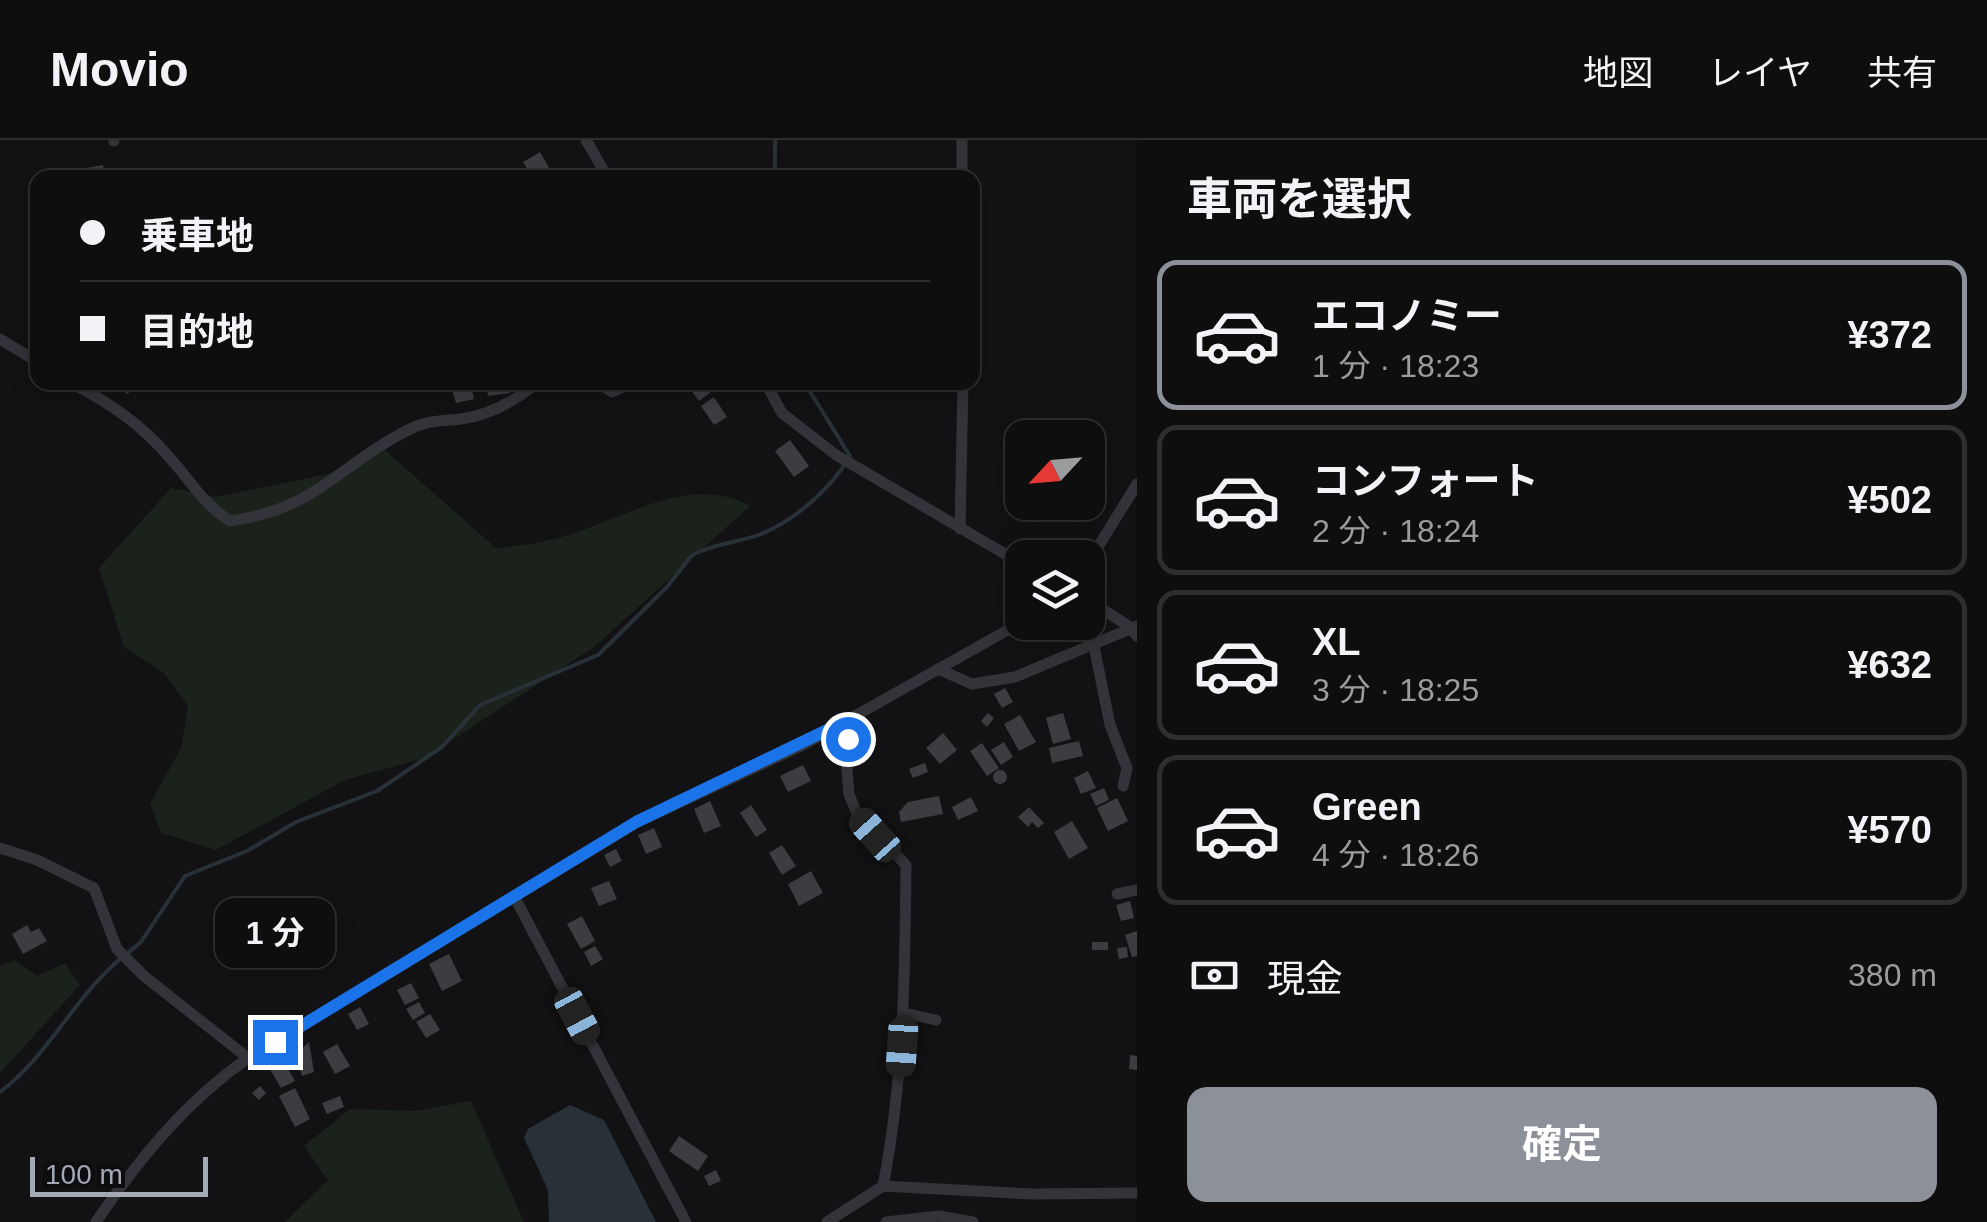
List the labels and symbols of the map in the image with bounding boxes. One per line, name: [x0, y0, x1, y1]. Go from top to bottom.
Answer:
north arrow: [1005, 420, 1105, 520]
route start: [826, 717, 871, 762]
car: [844, 803, 906, 867]
callout: 1 分: [215, 897, 335, 967]
car: [550, 982, 604, 1050]
car: [885, 1016, 919, 1078]
route end: [253, 1020, 298, 1065]
scale bar: [30, 1152, 208, 1196]

